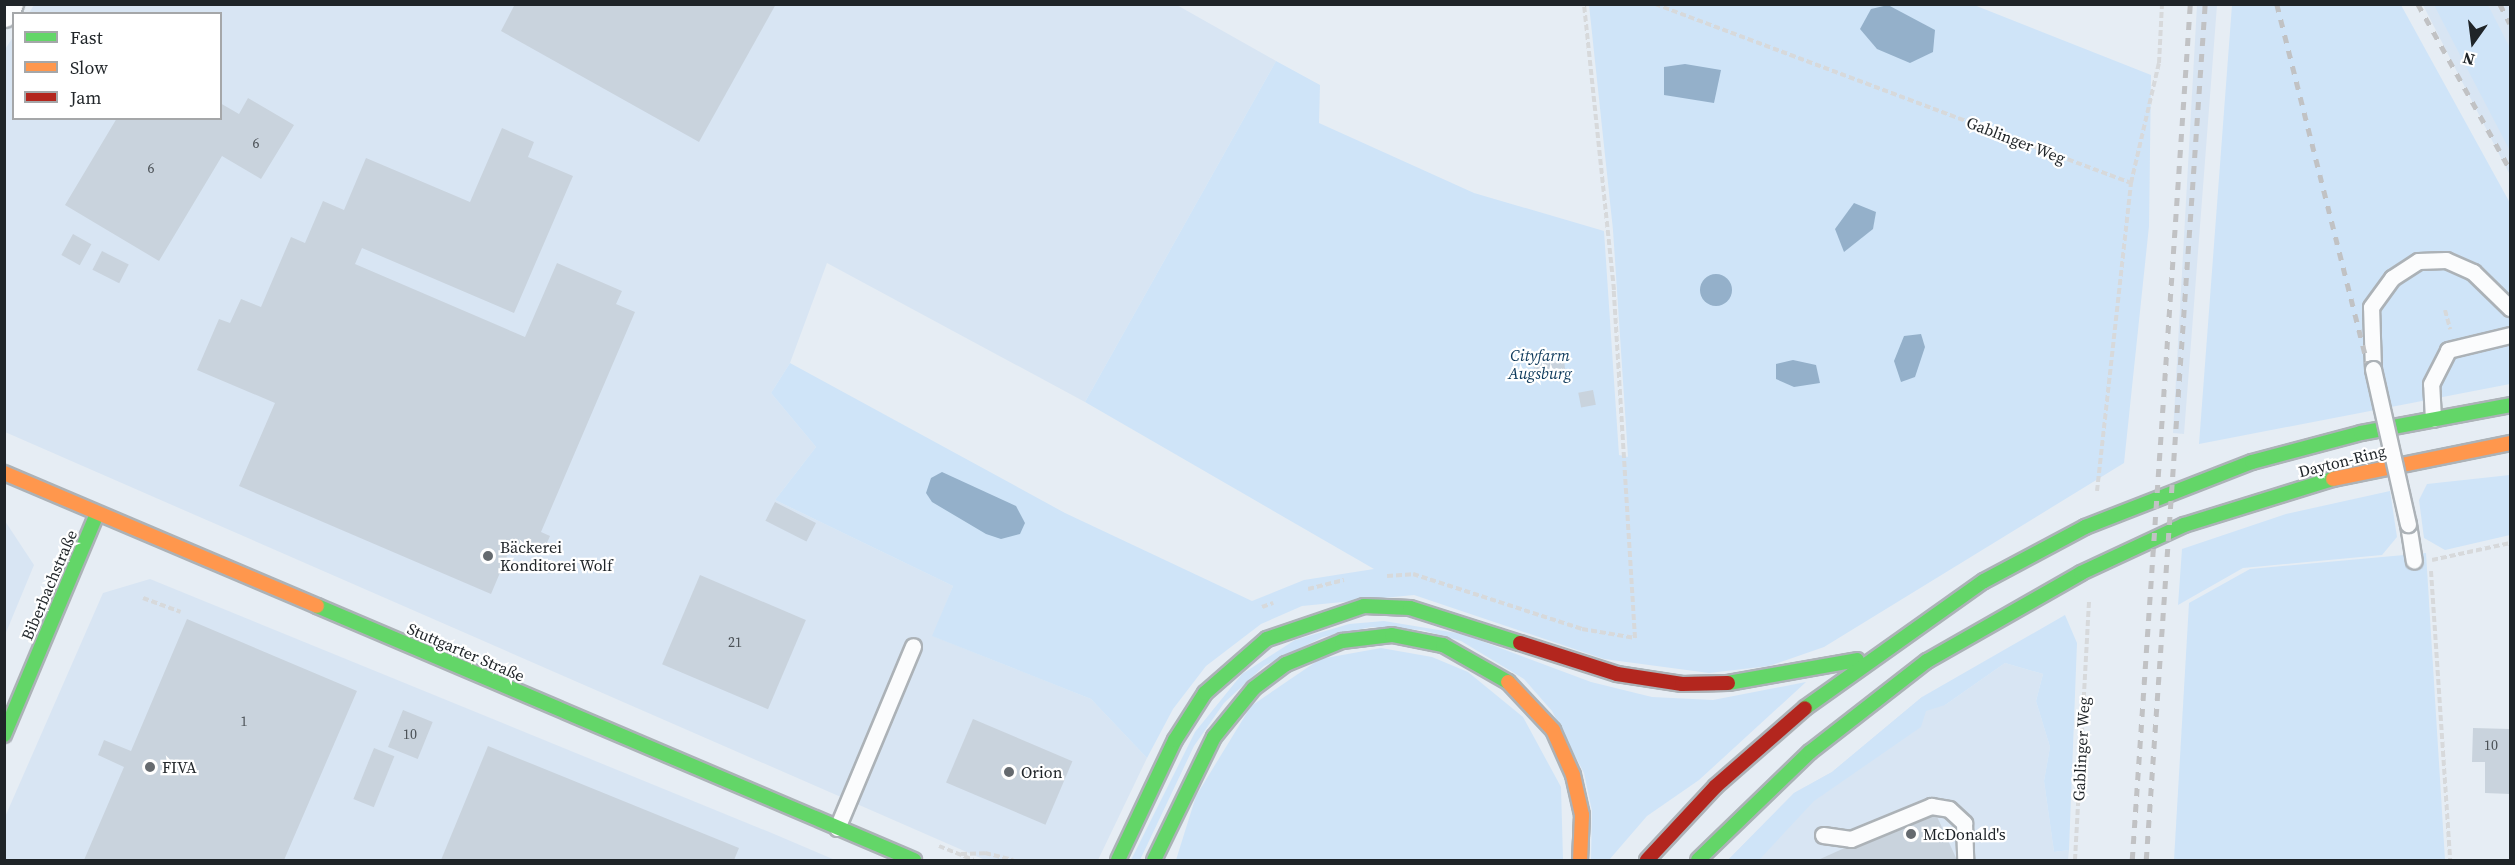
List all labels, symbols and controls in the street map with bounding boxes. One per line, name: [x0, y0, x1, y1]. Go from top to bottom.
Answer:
legend: [12, 12, 222, 120]
north arrow: [2443, 12, 2503, 72]
text: Fast: [70, 25, 103, 50]
text: N: [2460, 47, 2477, 72]
text: Slow: [70, 55, 108, 80]
text: Jam: [70, 85, 102, 110]
street label: Gablinger Weg: [1964, 112, 2068, 168]
house number: 6: [253, 135, 259, 151]
house number: 6: [148, 160, 154, 176]
park label: Cityfarm Augsburg: [1508, 345, 1572, 383]
street label: Dayton-Ring: [2296, 441, 2388, 481]
street label: Biberbachstraße: [17, 527, 81, 643]
place label: Bäckerei Konditorei Wolf: [500, 537, 613, 575]
marker: Bäckerei Konditorei Wolf: [481, 549, 495, 563]
street label: Stuttgarter Straße: [404, 619, 528, 685]
house number: 21: [728, 634, 742, 650]
street label: Gablinger Weg: [2069, 696, 2093, 802]
house number: 1: [241, 713, 247, 729]
house number: 10: [403, 726, 417, 742]
house number: 10: [2484, 737, 2498, 753]
place label: FIVA: [162, 757, 197, 777]
marker: FIVA: [143, 760, 157, 774]
place label: Orion: [1021, 762, 1062, 782]
marker: Orion: [1002, 765, 1016, 779]
place label: McDonald's: [1923, 824, 2006, 844]
marker: McDonald's: [1904, 827, 1918, 841]

